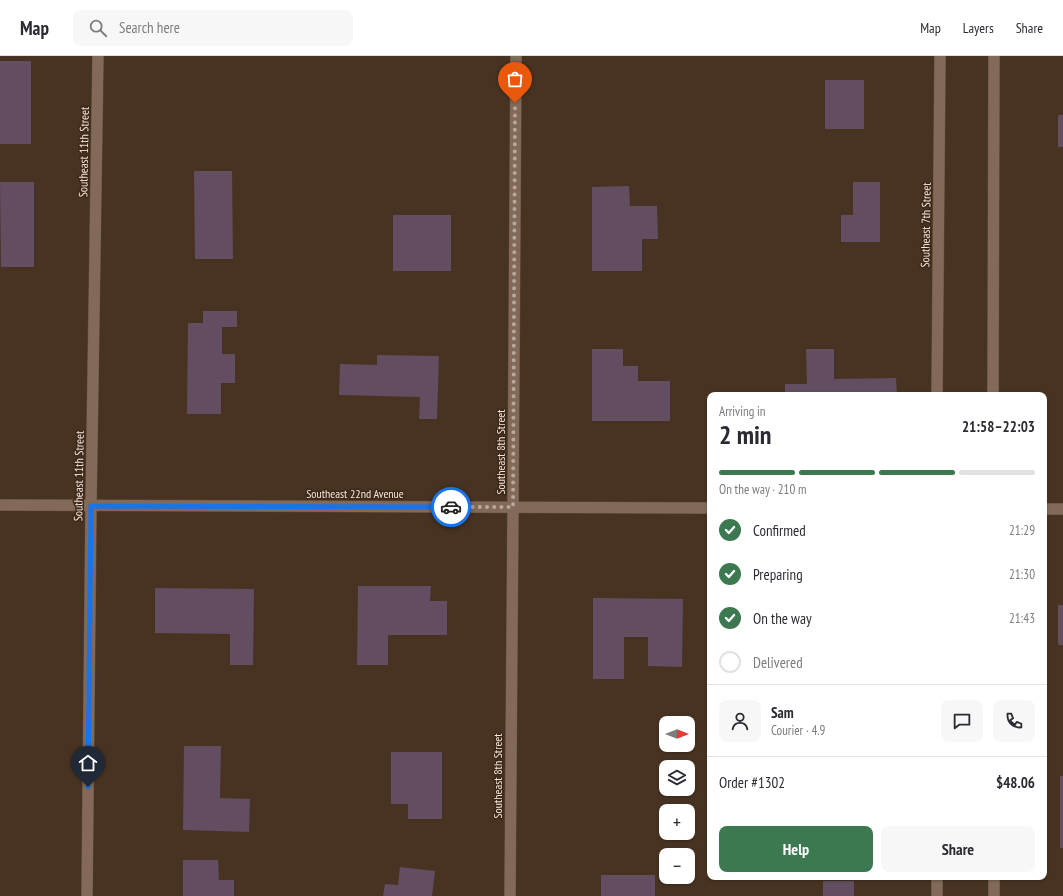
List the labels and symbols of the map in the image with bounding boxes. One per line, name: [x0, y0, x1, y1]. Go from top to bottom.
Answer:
pin: [498, 62, 532, 103]
street label: Southeast 11th Street: [75, 106, 92, 197]
street label: Southeast 7th Street: [917, 182, 934, 268]
street label: Southeast 8th Street: [493, 409, 508, 495]
street label: Southeast 11th Street: [70, 430, 87, 521]
street label: Southeast 22nd Avenue: [306, 486, 404, 501]
courier: [431, 487, 471, 527]
north arrow: [659, 716, 695, 752]
street label: Southeast 8th Street: [490, 733, 505, 819]
pin: [71, 746, 105, 787]

